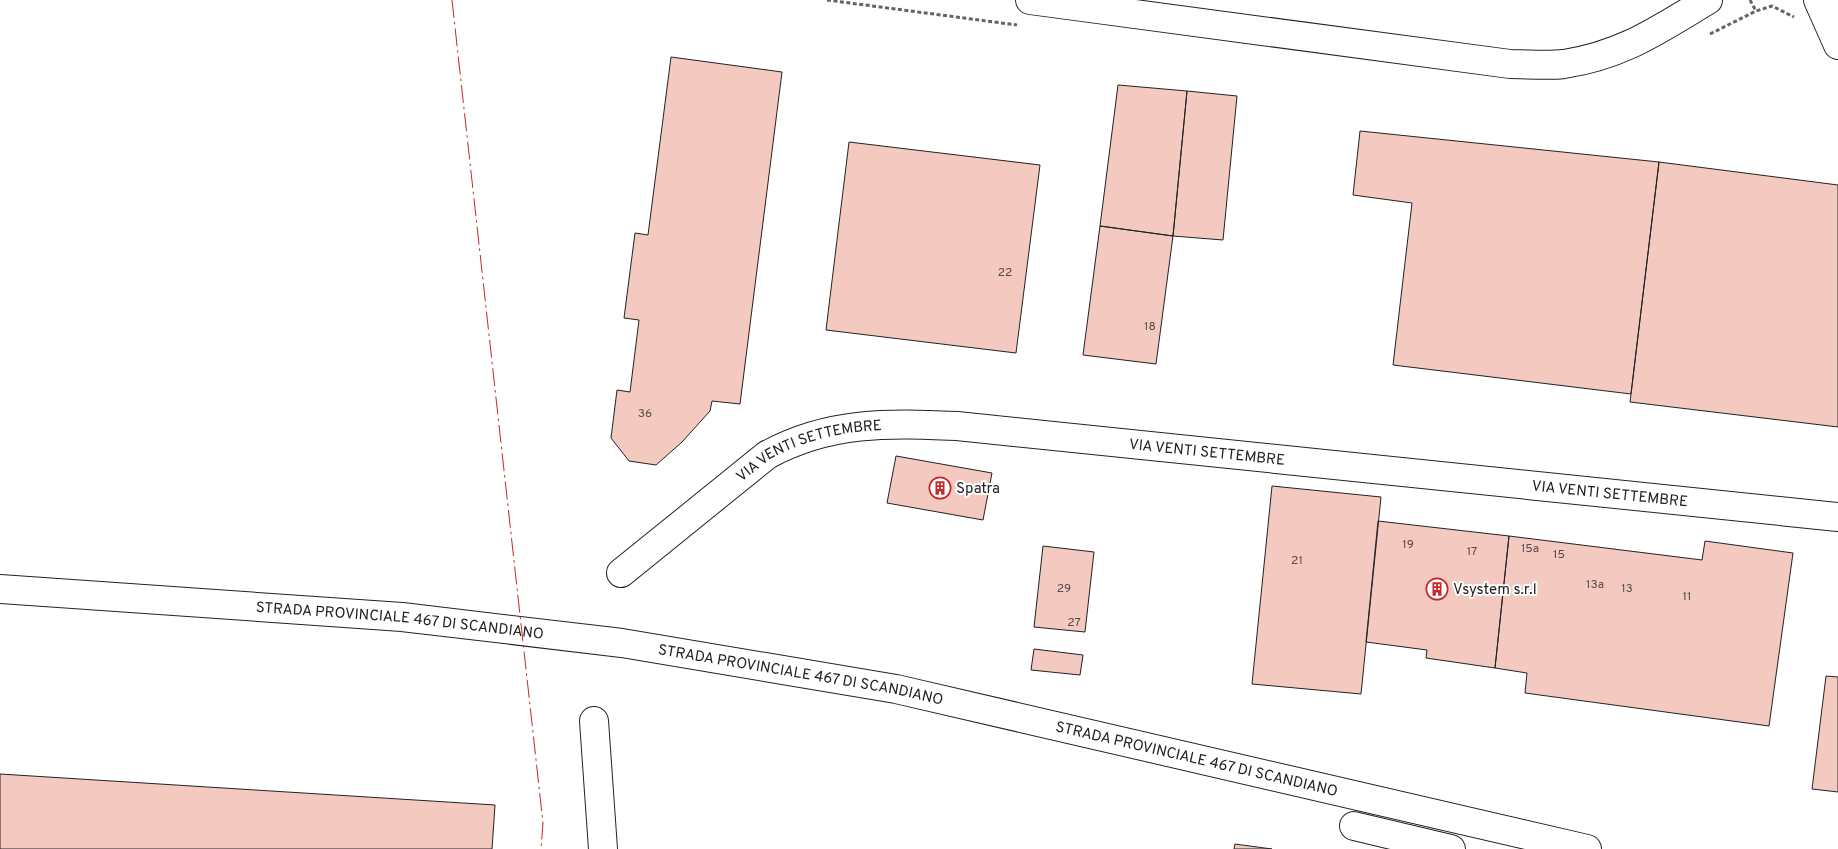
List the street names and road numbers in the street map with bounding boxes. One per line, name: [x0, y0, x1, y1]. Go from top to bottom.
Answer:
street label: VIA VENTI SETTEMBRE: [733, 417, 882, 487]
street label: VIA VENTI SETTEMBRE: [1128, 436, 1286, 471]
street label: VIA VENTI SETTEMBRE: [1531, 477, 1689, 512]
street label: STRADA PROVINCIALE 467 DI SCANDIANO: [255, 599, 545, 645]
street label: STRADA PROVINCIALE 467 DI SCANDIANO: [657, 641, 945, 711]
street label: STRADA PROVINCIALE 467 DI SCANDIANO: [1053, 718, 1339, 802]

